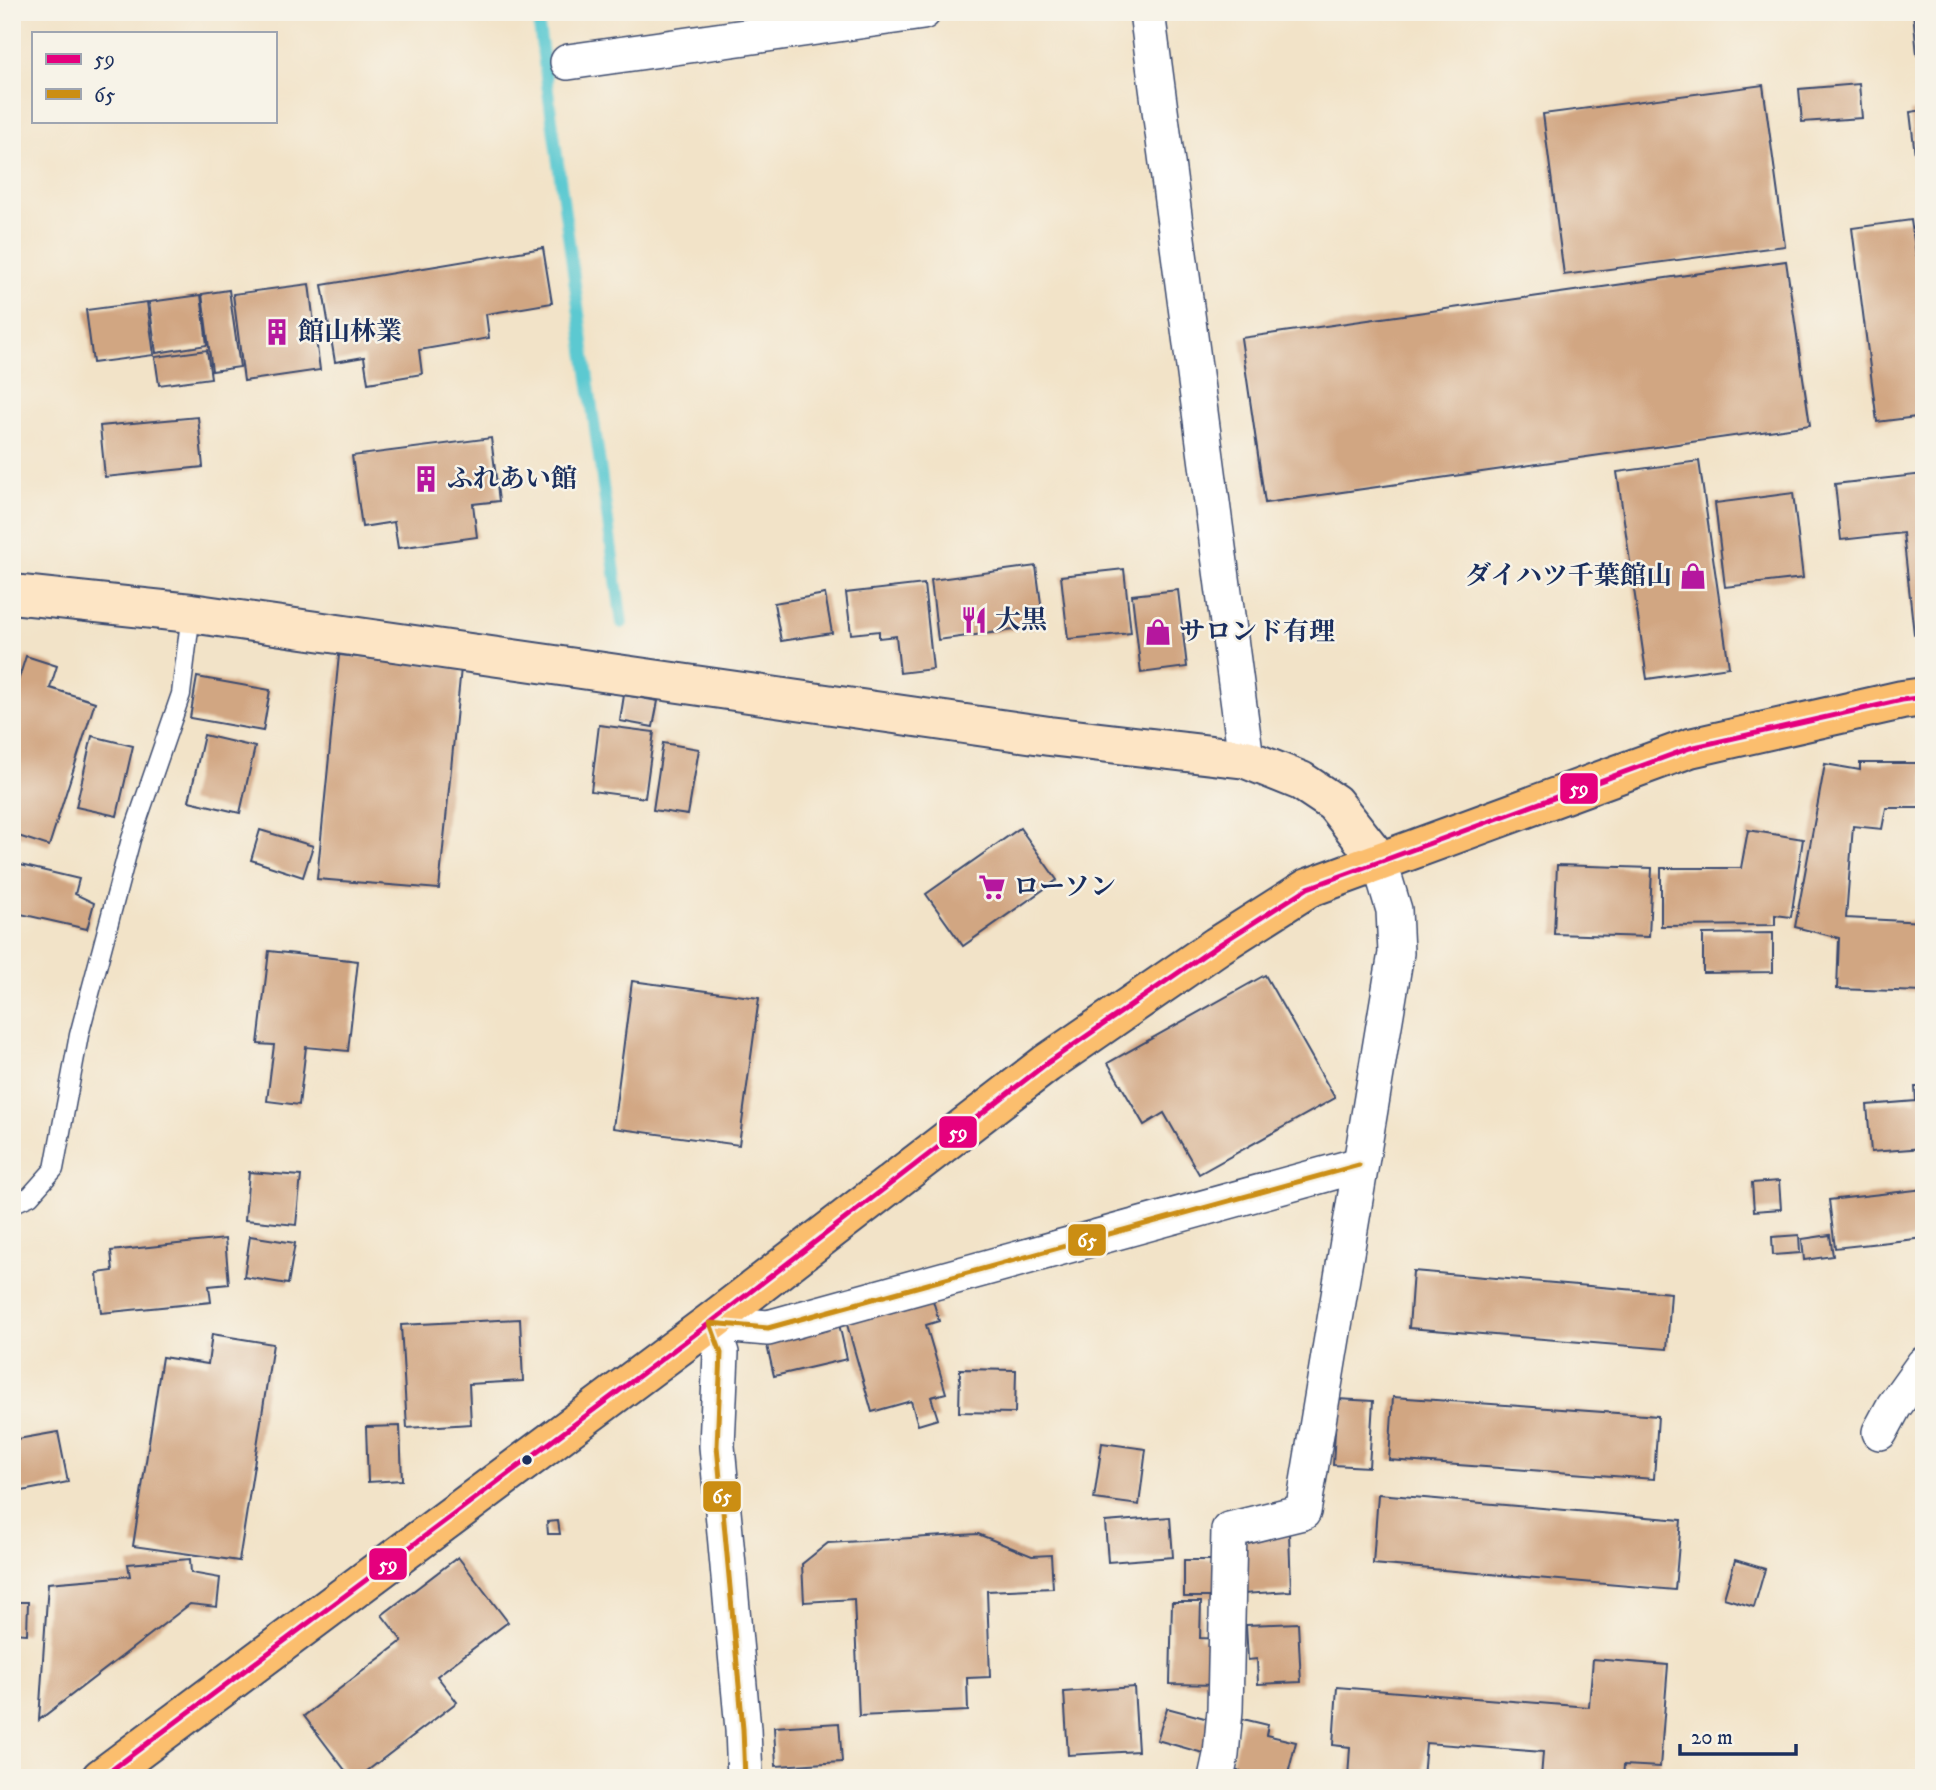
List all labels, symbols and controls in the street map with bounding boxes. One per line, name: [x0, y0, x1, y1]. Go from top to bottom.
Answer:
legend: [32, 32, 276, 122]
text: 59: [94, 47, 115, 73]
text: 65: [94, 83, 115, 109]
place label: 館山林業: [298, 316, 402, 349]
building icon: 館山林業: [262, 317, 292, 347]
place label: ふれあい館: [447, 463, 577, 496]
building icon: ふれあい館: [411, 464, 441, 494]
place label: ダイハツ千葉館山: [1465, 560, 1672, 593]
shop icon: ダイハツ千葉館山: [1678, 561, 1708, 591]
place label: 大黒: [995, 604, 1047, 637]
restaurant icon: 大黒: [959, 605, 989, 635]
place label: サロンド有理: [1179, 616, 1335, 649]
shop icon: サロンド有理: [1143, 617, 1173, 647]
line badge: 59: [1559, 772, 1599, 805]
text: 59: [1569, 778, 1588, 801]
place label: ローソン: [1013, 871, 1116, 904]
supermarket icon: ローソン: [977, 872, 1007, 902]
line badge: 59: [938, 1115, 978, 1149]
text: 59: [948, 1122, 967, 1145]
line badge: 65: [1067, 1223, 1107, 1257]
text: 65: [1077, 1230, 1097, 1253]
unlabelled marker: [520, 1453, 534, 1467]
line badge: 65: [702, 1480, 742, 1513]
text: 65: [712, 1486, 732, 1509]
line badge: 59: [368, 1547, 408, 1581]
text: 59: [378, 1554, 397, 1577]
scale bar: [1680, 1713, 1796, 1757]
text: 20 m: [1691, 1725, 1733, 1751]

